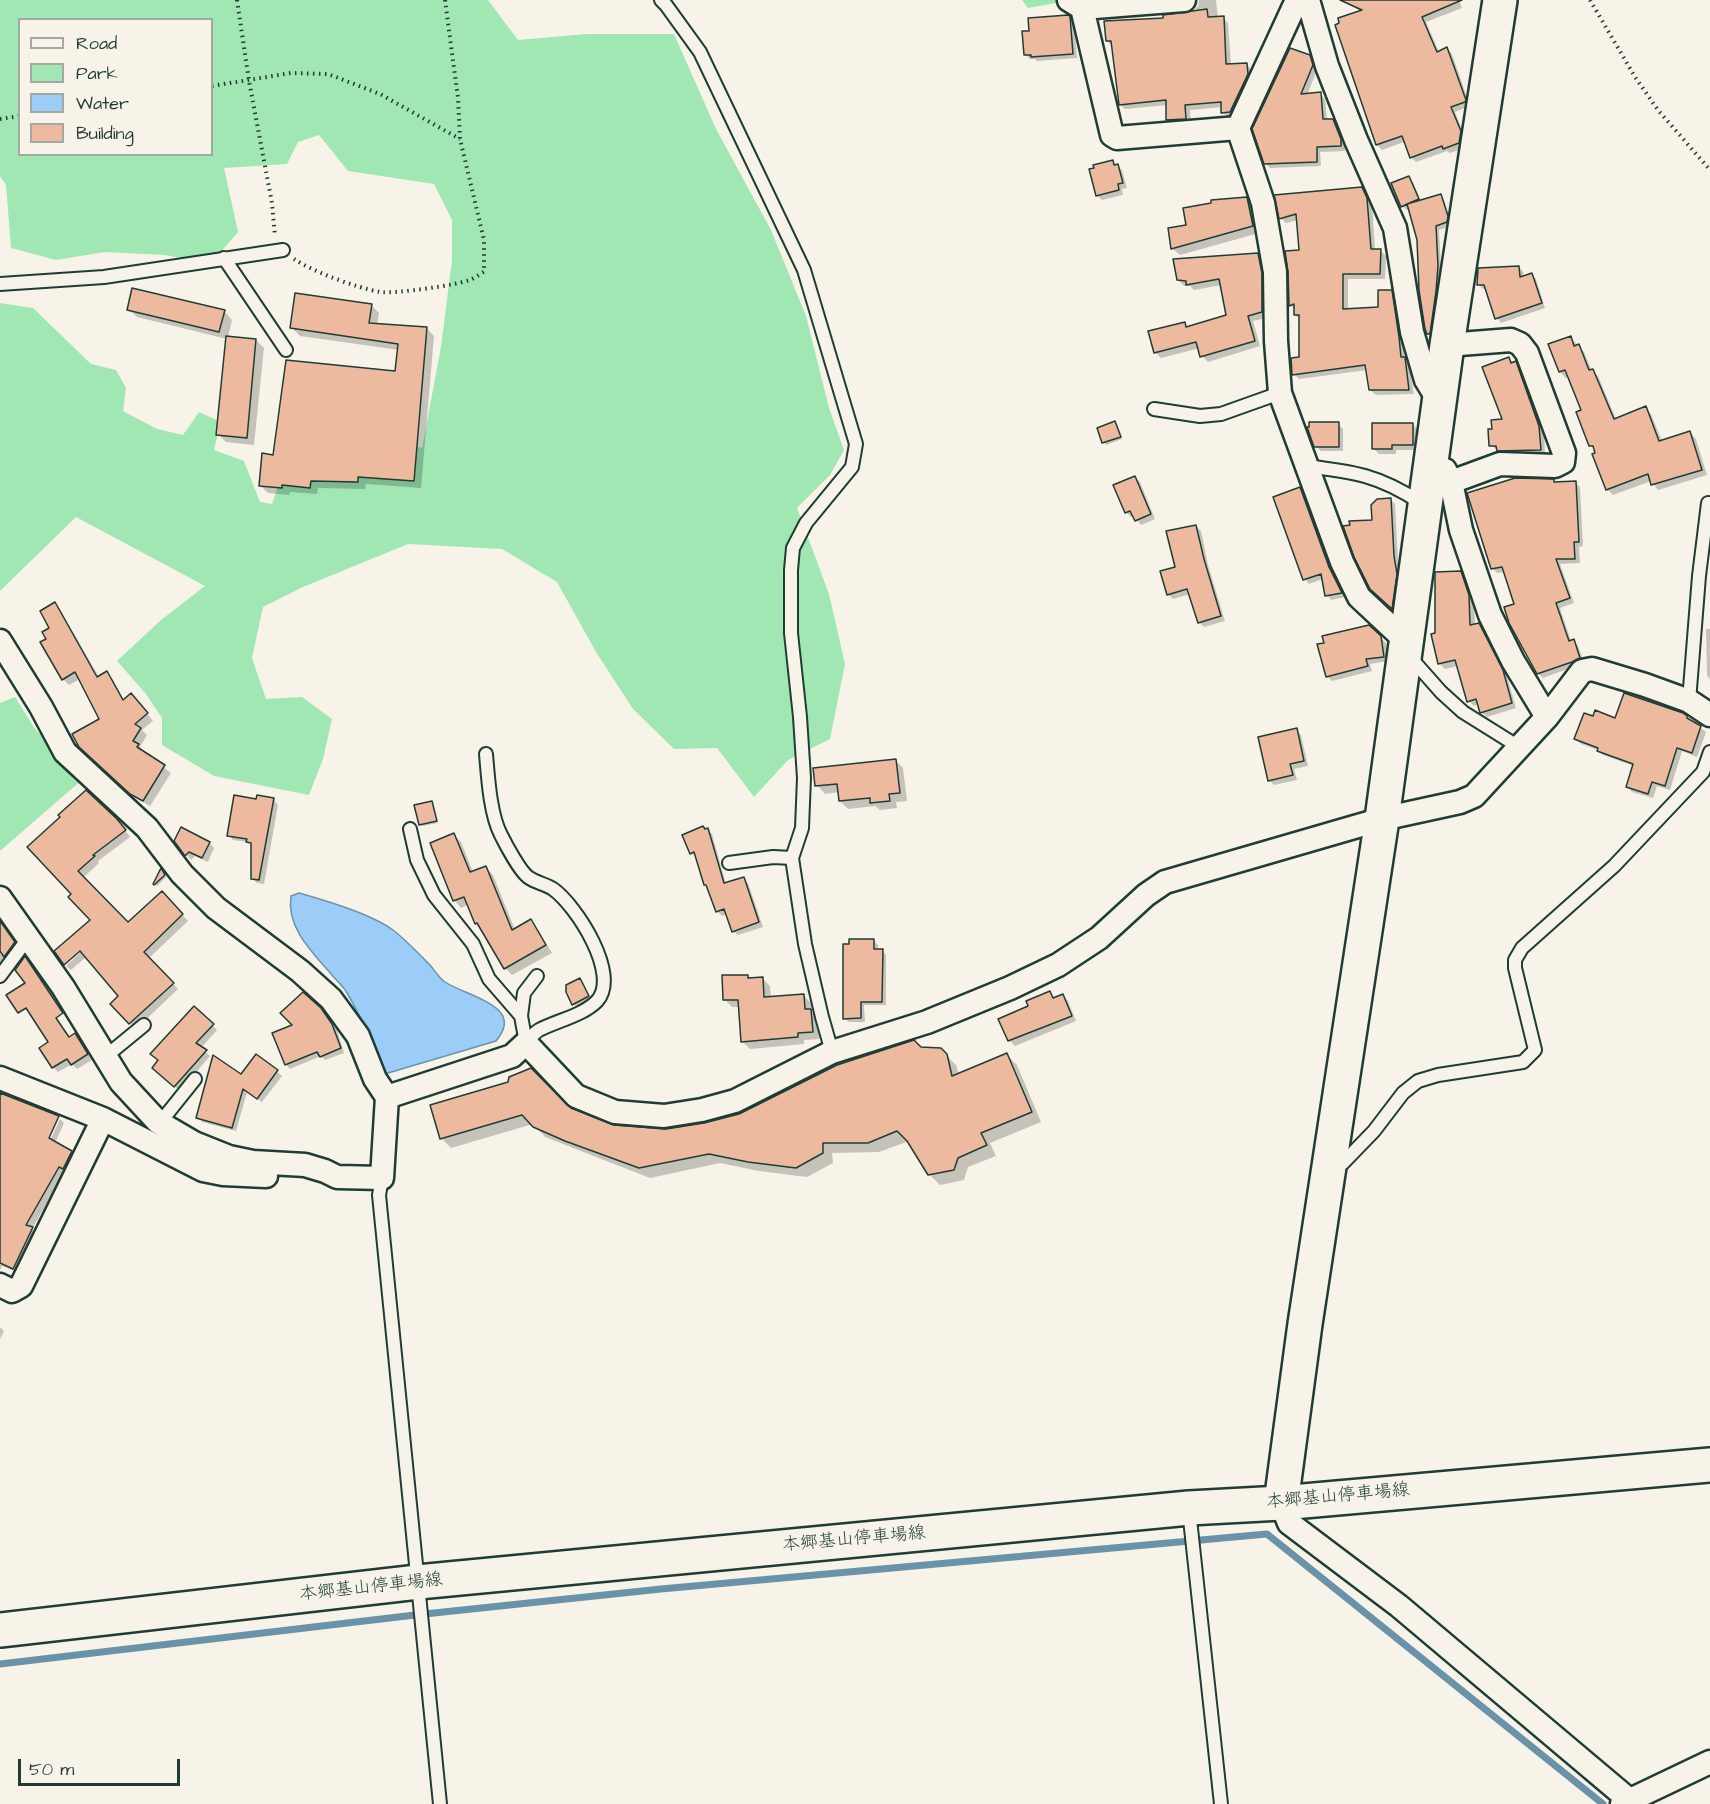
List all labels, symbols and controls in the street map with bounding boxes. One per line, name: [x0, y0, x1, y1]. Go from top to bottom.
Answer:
legend: [18, 18, 213, 156]
text: Road: [76, 31, 117, 56]
text: Park: [76, 61, 118, 86]
text: Water: [76, 91, 129, 116]
text: Building: [76, 121, 134, 146]
street label: 本郷基山停車場線: [1265, 1480, 1411, 1514]
street label: 本郷基山停車場線: [781, 1523, 927, 1557]
street label: 本郷基山停車場線: [298, 1570, 444, 1606]
scale bar: [21, 1747, 183, 1785]
text: 50 m: [29, 1757, 74, 1782]

